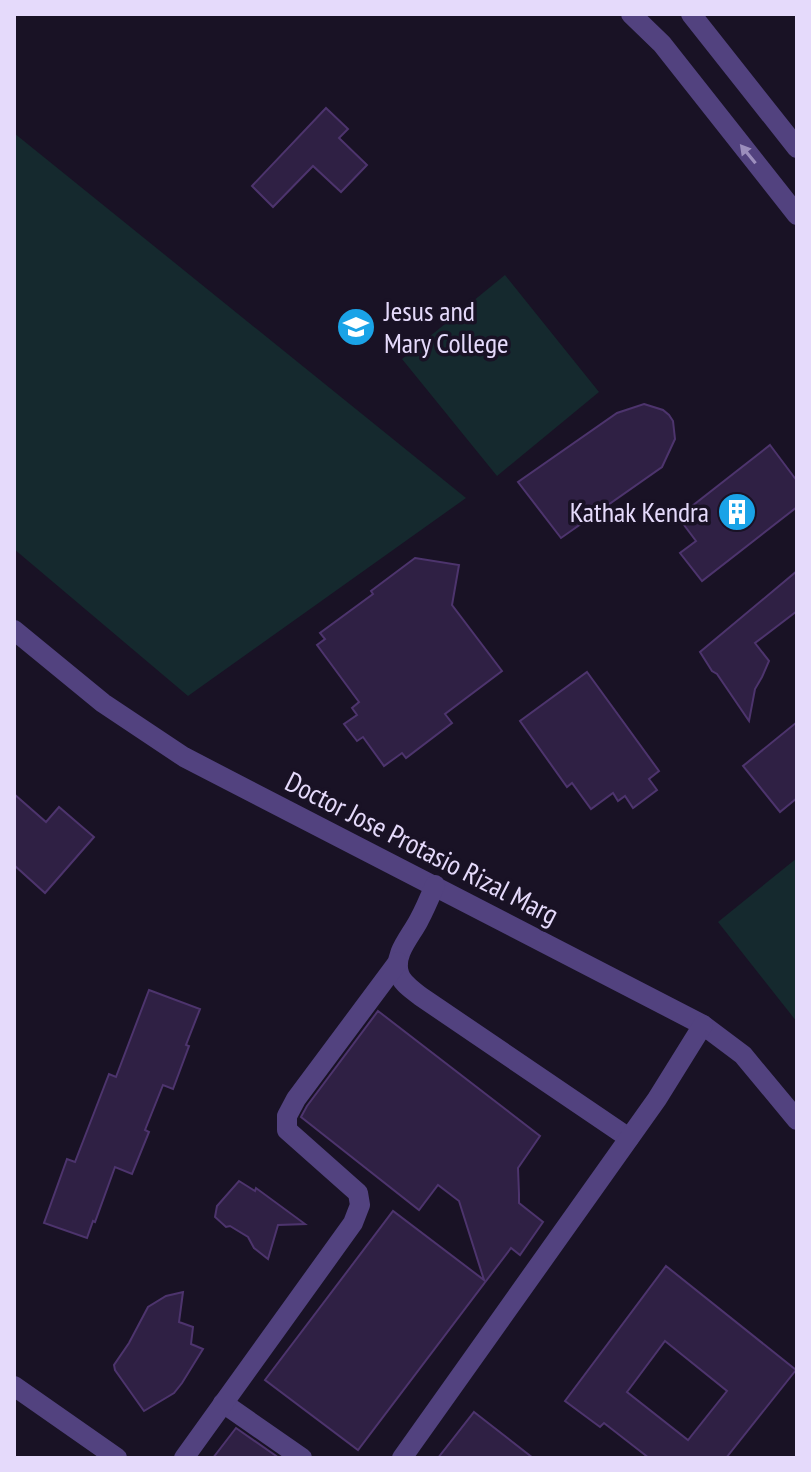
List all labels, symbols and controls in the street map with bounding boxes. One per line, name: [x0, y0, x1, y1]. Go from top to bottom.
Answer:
one-way arrow: [740, 144, 757, 164]
place label: Jesus and Mary College: [383, 292, 509, 361]
school or university icon: Jesus and Mary College: [335, 306, 377, 348]
building icon: Kathak Kendra: [716, 491, 758, 533]
place label: Kathak Kendra: [570, 493, 709, 530]
street label: Doctor Jose Protasio Rizal Marg: [279, 763, 565, 933]

